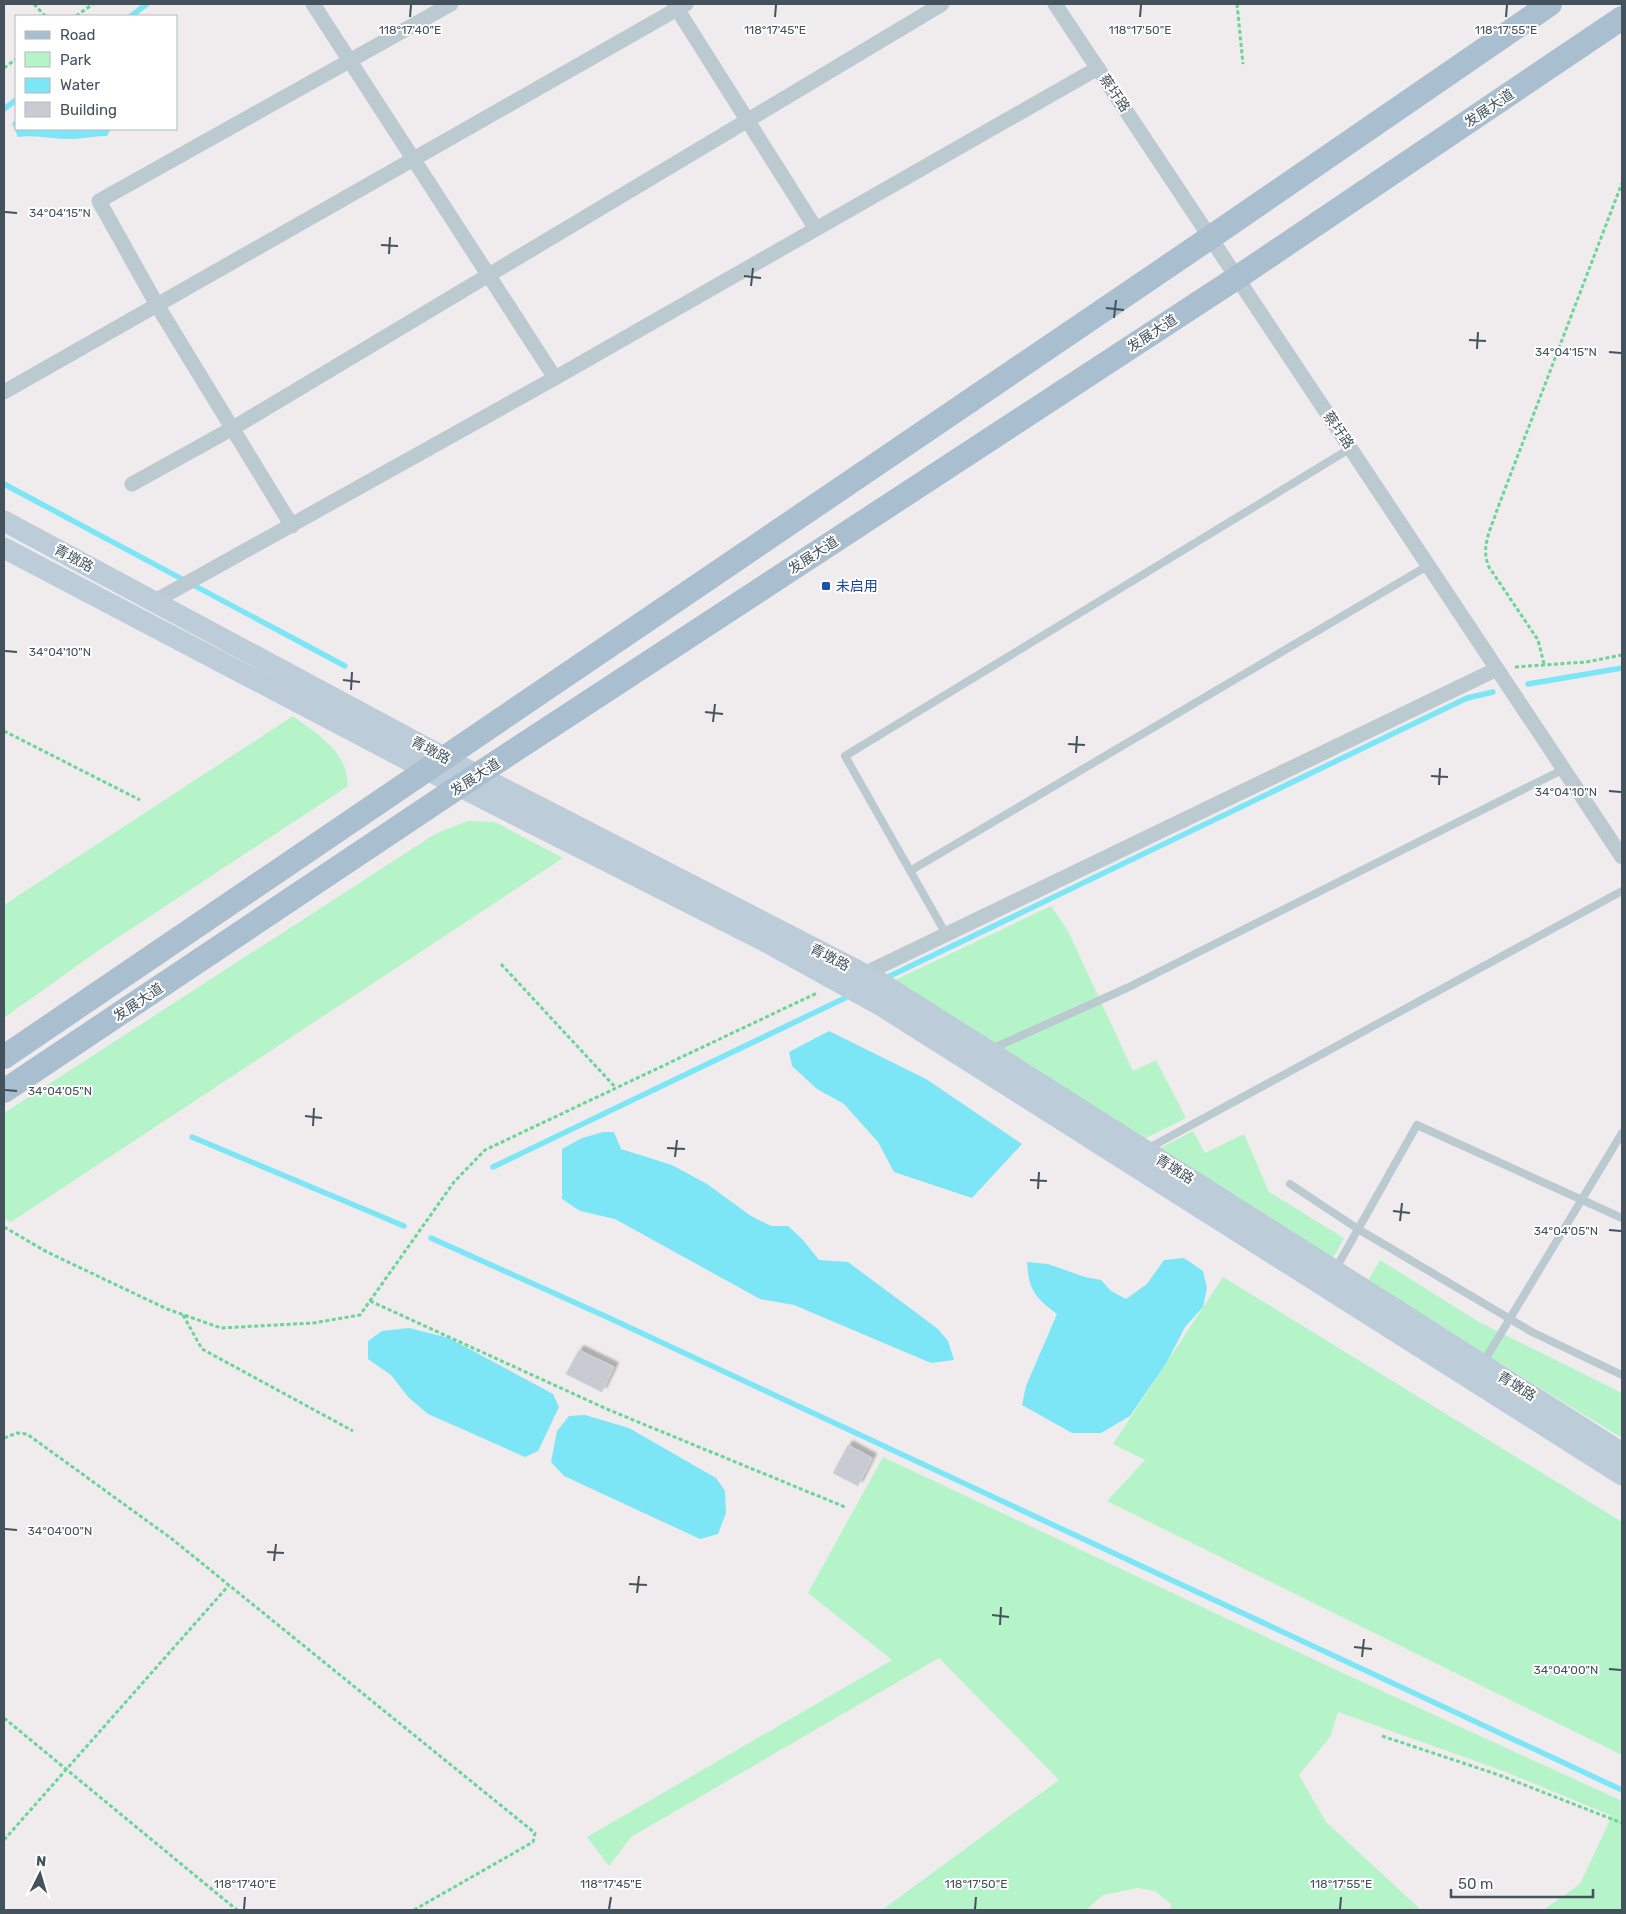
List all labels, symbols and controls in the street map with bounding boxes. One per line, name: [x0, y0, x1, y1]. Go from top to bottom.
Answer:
legend: [15, 15, 178, 130]
text: 118°17'40"E: [379, 23, 441, 37]
text: 118°17'45"E: [744, 23, 806, 37]
text: 118°17'50"E: [1109, 23, 1171, 37]
text: 118°17'55"E: [1475, 23, 1537, 37]
text: Road: [60, 26, 96, 44]
text: Park: [60, 51, 91, 69]
street label: 蔡圩路: [1096, 71, 1133, 115]
text: Water: [60, 76, 100, 94]
street label: 发展大道: [1461, 86, 1517, 131]
text: Building: [60, 101, 117, 119]
text: 34°04'15"N: [29, 206, 91, 220]
street label: 发展大道: [1124, 311, 1180, 356]
text: 34°04'15"N: [1535, 345, 1597, 359]
street label: 蔡圩路: [1320, 408, 1357, 452]
street label: 发展大道: [785, 533, 841, 578]
street label: 青墩路: [51, 541, 96, 576]
place label: 未启用: [836, 578, 878, 595]
marker: 未启用: [820, 580, 832, 592]
text: 34°04'10"N: [29, 645, 91, 659]
street label: 青墩路: [408, 733, 453, 768]
street label: 发展大道: [447, 755, 503, 800]
text: 34°04'10"N: [1535, 785, 1597, 799]
street label: 青墩路: [807, 940, 852, 975]
street label: 发展大道: [110, 980, 166, 1025]
text: 34°04'05"N: [28, 1084, 92, 1098]
street label: 青墩路: [1152, 1151, 1197, 1188]
text: 34°04'05"N: [1534, 1224, 1598, 1238]
street label: 青墩路: [1494, 1368, 1539, 1405]
text: 34°04'00"N: [28, 1524, 92, 1538]
text: 34°04'00"N: [1534, 1663, 1598, 1677]
north arrow: [15, 1849, 65, 1899]
text: N: [35, 1853, 47, 1870]
scale bar: [1451, 1866, 1594, 1898]
text: 50 m: [1458, 1875, 1493, 1893]
text: 118°17'40"E: [214, 1877, 276, 1891]
text: 118°17'45"E: [580, 1877, 642, 1891]
text: 118°17'50"E: [945, 1877, 1007, 1891]
text: 118°17'55"E: [1310, 1877, 1372, 1891]

